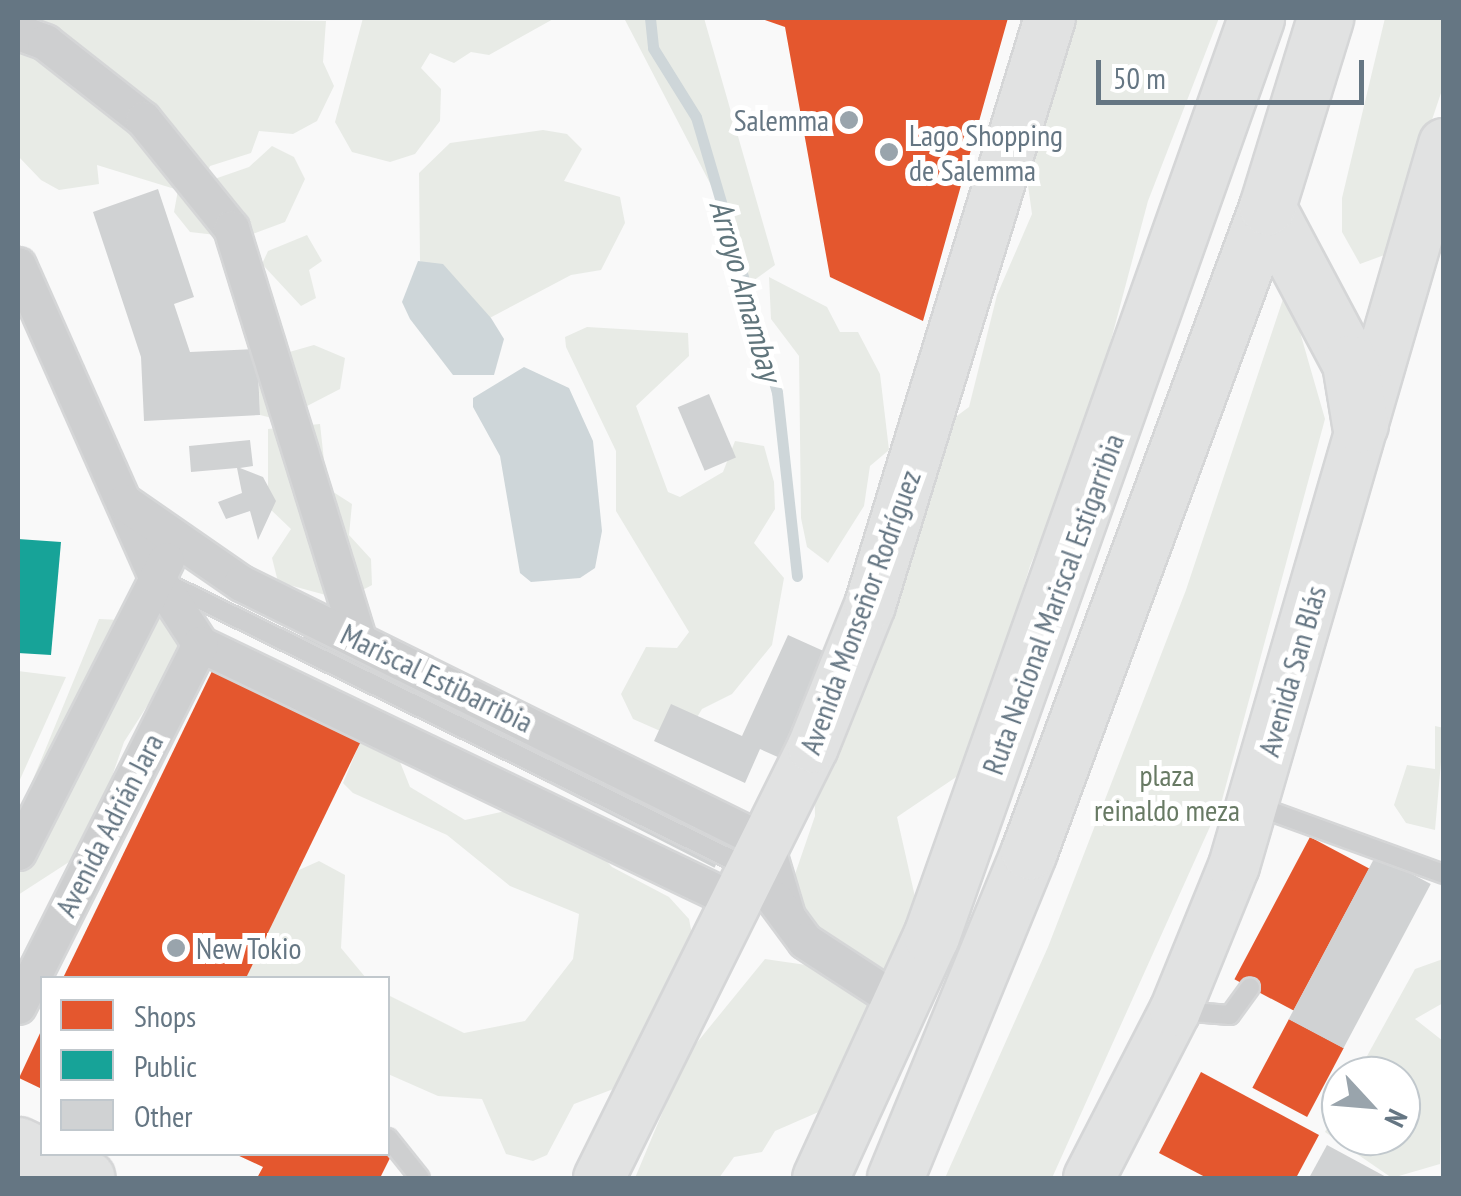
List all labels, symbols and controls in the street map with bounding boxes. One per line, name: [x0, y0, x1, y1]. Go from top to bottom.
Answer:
scale bar: [1101, 40, 1368, 102]
text: 50 m: [1113, 58, 1166, 97]
place label: Salemma: [734, 102, 829, 138]
marker: Salemma: [838, 109, 860, 131]
place label: Lago Shopping de Salemma: [909, 117, 1063, 188]
marker: Lago Shopping de Salemma: [878, 141, 900, 163]
water label: Arroyo Amambay: [702, 195, 790, 385]
street label: Ruta Nacional Mariscal Estigarribia: [975, 429, 1131, 779]
street label: Avenida Monseñor Rodríguez: [792, 465, 928, 759]
street label: Avenida San Blás: [1250, 581, 1334, 761]
street label: Mariscal Estibarribia: [335, 616, 539, 740]
street label: Avenida Adrián Jara: [47, 727, 171, 923]
park label: plaza reinaldo meza: [1094, 757, 1240, 828]
place label: New Tokio: [196, 930, 303, 966]
marker: New Tokio: [165, 937, 187, 959]
legend: [40, 976, 390, 1156]
text: Shops: [134, 996, 196, 1035]
text: Public: [134, 1046, 197, 1085]
north arrow: [1321, 1056, 1421, 1156]
text: Other: [134, 1096, 193, 1135]
text: N: [1377, 1104, 1417, 1133]

